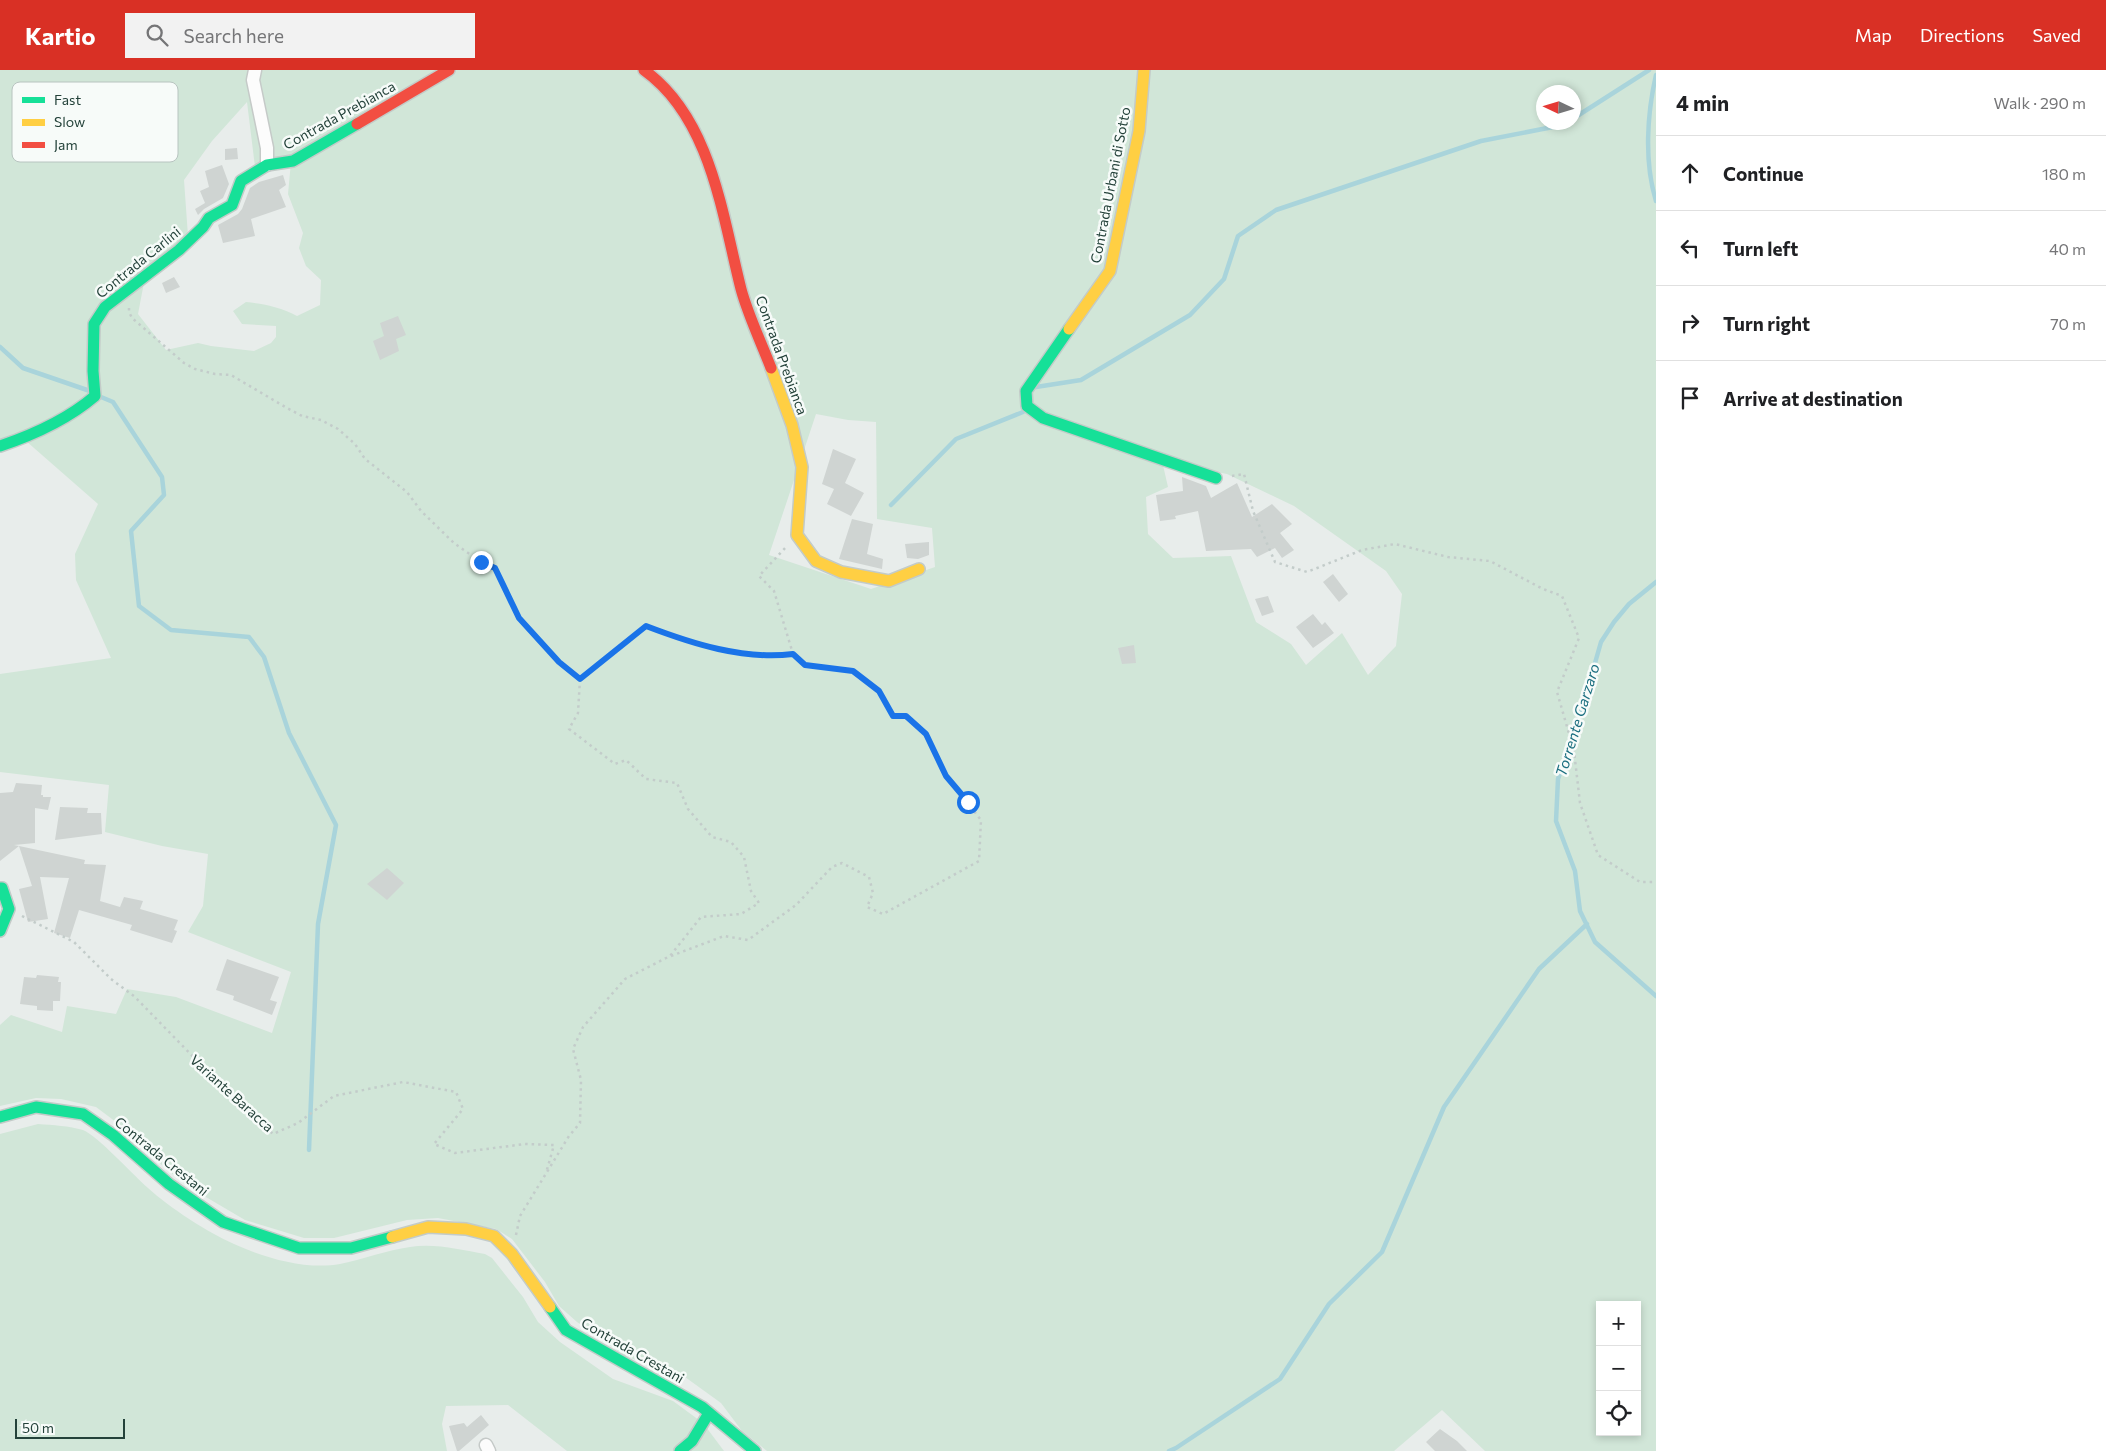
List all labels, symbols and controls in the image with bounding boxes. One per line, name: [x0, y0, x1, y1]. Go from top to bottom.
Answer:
search box: [125, 13, 475, 58]
text: Kartio: [25, 21, 95, 50]
icon: search: [143, 21, 171, 49]
text: Search here: [183, 24, 284, 47]
text: Map: [1855, 24, 1892, 46]
text: Directions: [1920, 24, 2004, 46]
text: Saved: [2032, 24, 2081, 46]
street label: Contrada Prebianca: [280, 77, 398, 153]
legend: [12, 82, 178, 162]
north arrow: [1536, 85, 1581, 130]
text: 4 min: [1676, 90, 1729, 115]
text: Fast: [54, 91, 81, 108]
text: Walk · 290 m: [1994, 93, 2086, 112]
street label: Contrada Urbani di Sotto: [1086, 105, 1134, 265]
text: Slow: [54, 113, 85, 130]
text: Jam: [54, 136, 78, 153]
icon: ahead: [1676, 159, 1704, 187]
text: Continue: [1723, 162, 1803, 185]
text: 180 m: [2042, 164, 2086, 183]
street label: Contrada Carlini: [92, 223, 184, 301]
icon: left: [1676, 234, 1704, 262]
text: Turn left: [1723, 237, 1798, 260]
text: 40 m: [2049, 239, 2086, 258]
street label: Contrada Prebianca: [753, 293, 811, 417]
icon: right: [1676, 309, 1704, 337]
text: Turn right: [1723, 312, 1810, 335]
text: 70 m: [2050, 314, 2086, 333]
icon: arrive: [1676, 384, 1704, 412]
text: Arrive at destination: [1723, 387, 1903, 410]
route end: [470, 551, 493, 574]
water label: Torrente Garzaro: [1551, 661, 1603, 779]
route start: [957, 791, 980, 814]
street label: Variante Baracca: [187, 1051, 277, 1135]
street label: Contrada Crestani: [112, 1113, 212, 1199]
map controls: [1596, 1301, 1641, 1436]
button: +: [1596, 1301, 1641, 1346]
street label: Contrada Crestani: [579, 1314, 687, 1386]
button: −: [1596, 1346, 1641, 1391]
button: locate: [1596, 1391, 1641, 1436]
scale bar: [15, 1416, 125, 1439]
text: 50 m: [22, 1419, 54, 1436]

